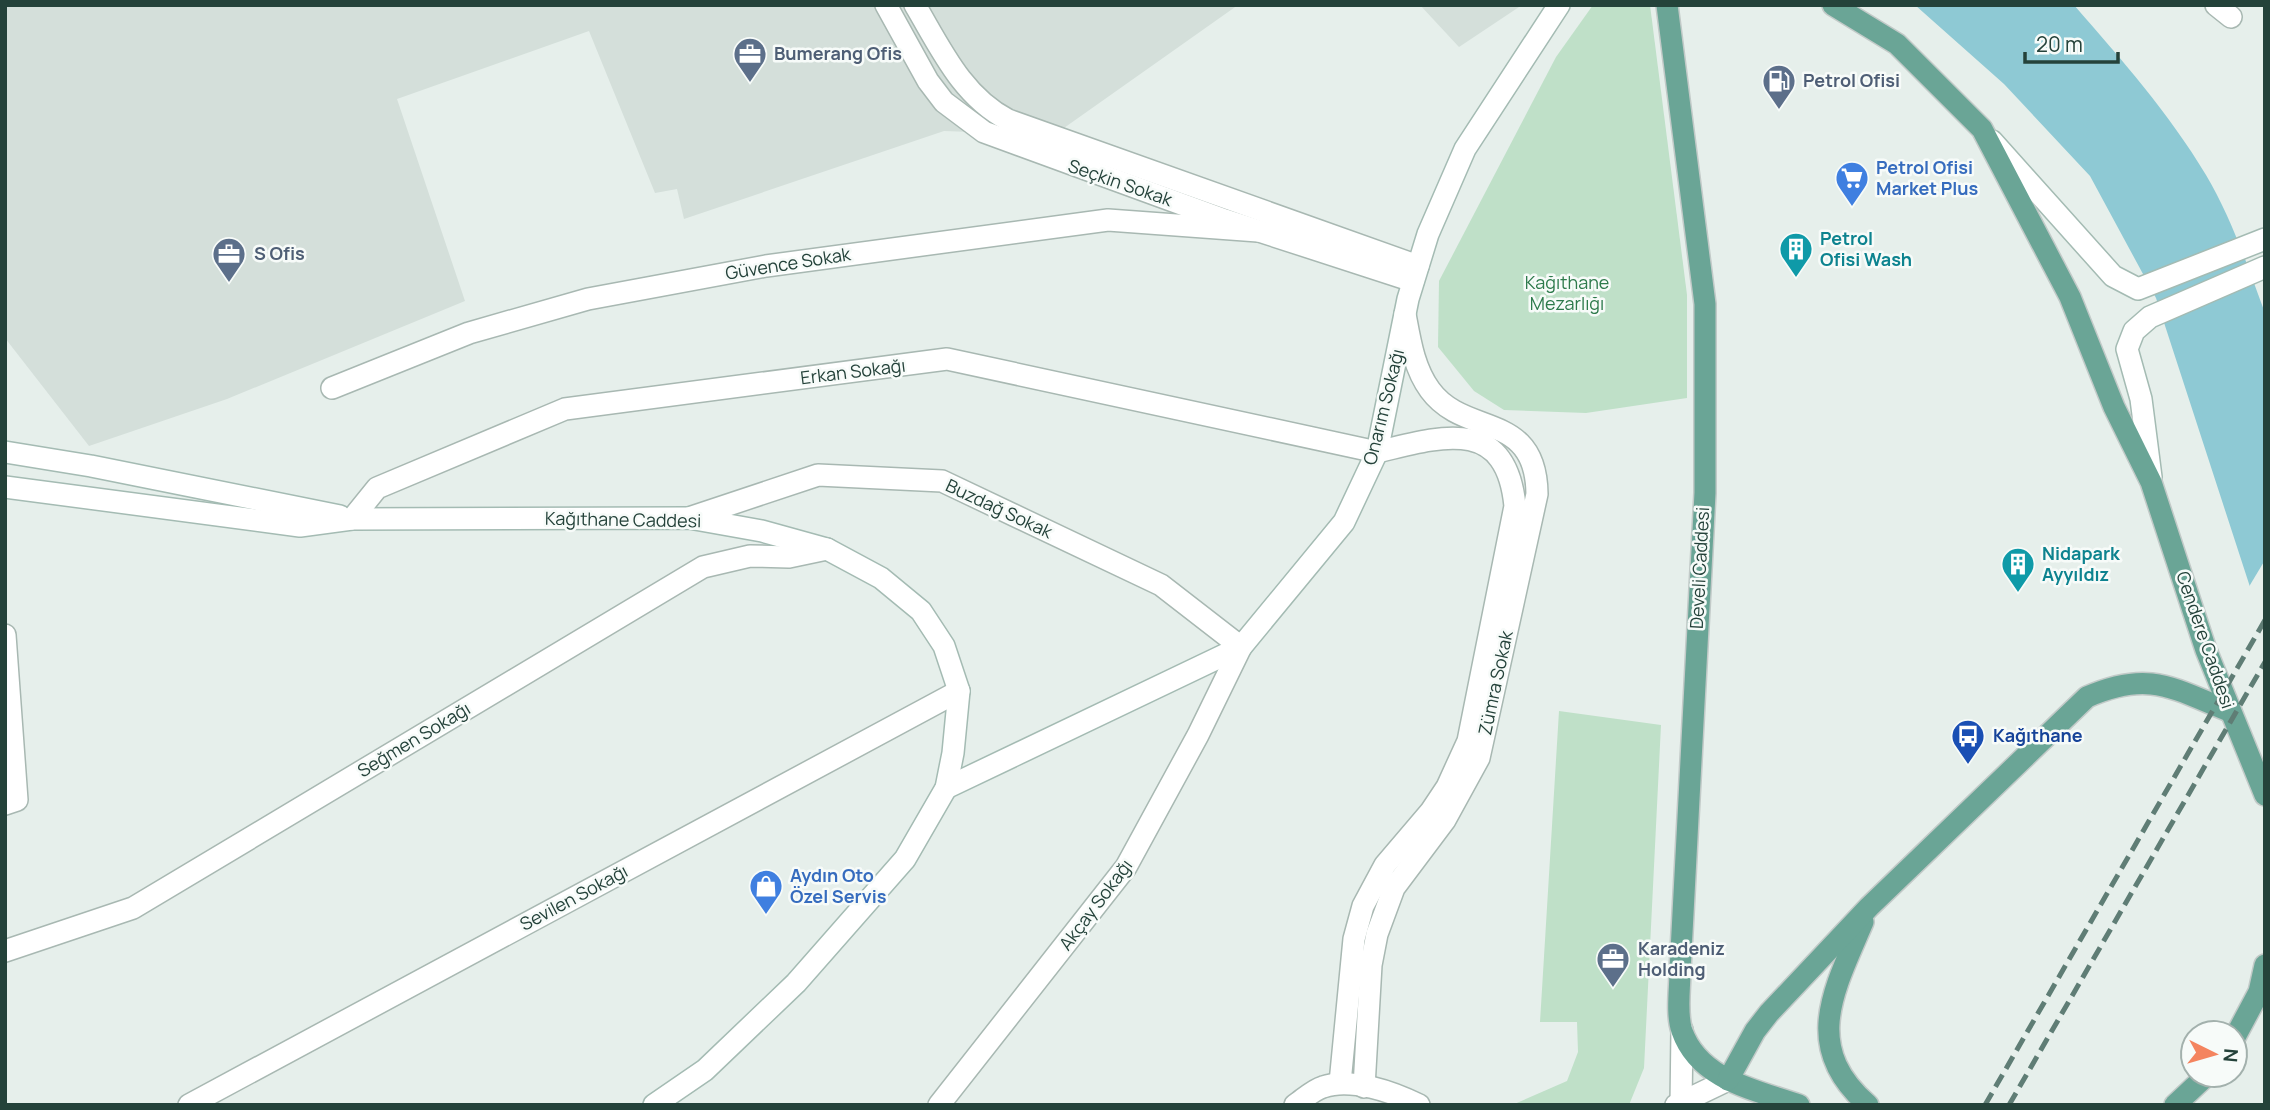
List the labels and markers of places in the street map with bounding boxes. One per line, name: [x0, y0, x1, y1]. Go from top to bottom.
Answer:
office icon: Bumerang Ofis: [731, 35, 769, 84]
place label: Bumerang Ofis: [774, 41, 902, 65]
fuel station icon: Petrol Ofisi: [1760, 62, 1798, 111]
place label: Petrol Ofisi: [1803, 68, 1900, 92]
place label: Petrol Ofisi Market Plus: [1876, 155, 1978, 200]
supermarket icon: Petrol Ofisi Market Plus: [1833, 159, 1871, 208]
place label: Petrol Ofisi Wash: [1820, 226, 1912, 271]
building icon: Petrol Ofisi Wash: [1777, 230, 1815, 279]
office icon: S Ofis: [210, 235, 248, 284]
place label: S Ofis: [254, 241, 305, 265]
place label: Nidapark Ayyıldız: [2042, 541, 2121, 586]
building icon: Nidapark Ayyıldız: [1999, 545, 2037, 594]
bus stop icon: Kağıthane: [1949, 717, 1987, 766]
place label: Kağıthane: [1993, 723, 2083, 747]
place label: Aydın Oto Özel Servis: [790, 863, 887, 908]
shop icon: Aydın Oto Özel Servis: [747, 867, 785, 916]
place label: Karadeniz Holding: [1638, 936, 1725, 981]
office icon: Karadeniz Holding: [1594, 940, 1632, 989]

